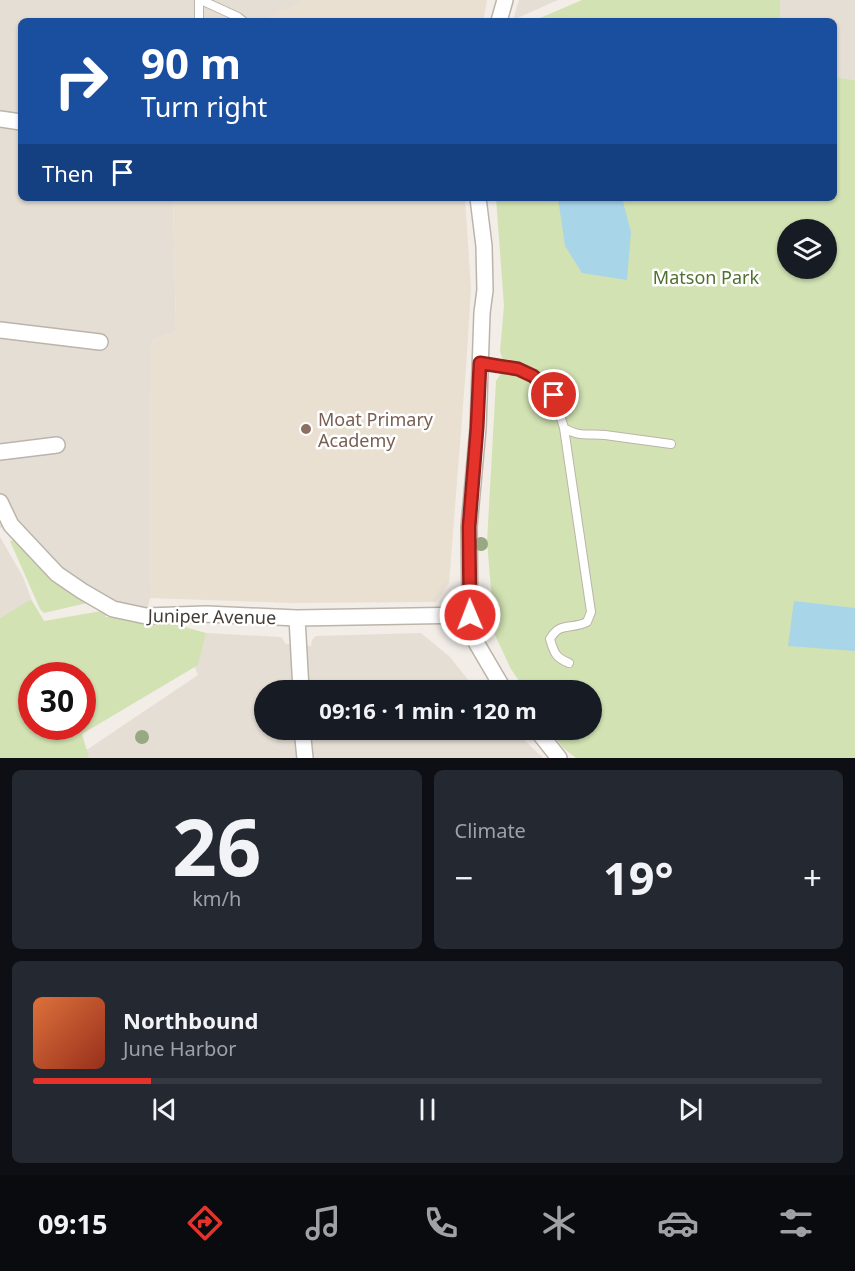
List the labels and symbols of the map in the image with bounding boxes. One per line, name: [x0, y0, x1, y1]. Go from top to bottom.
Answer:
park label: Matson Park: [653, 265, 760, 289]
pin: [528, 369, 579, 420]
place label: Moat Primary Academy: [318, 407, 434, 452]
marker: Moat Primary Academy: [299, 422, 313, 436]
position arrow: [438, 583, 502, 647]
street label: Juniper Avenue: [146, 603, 276, 629]
speed limit sign: 30: [18, 662, 96, 740]

